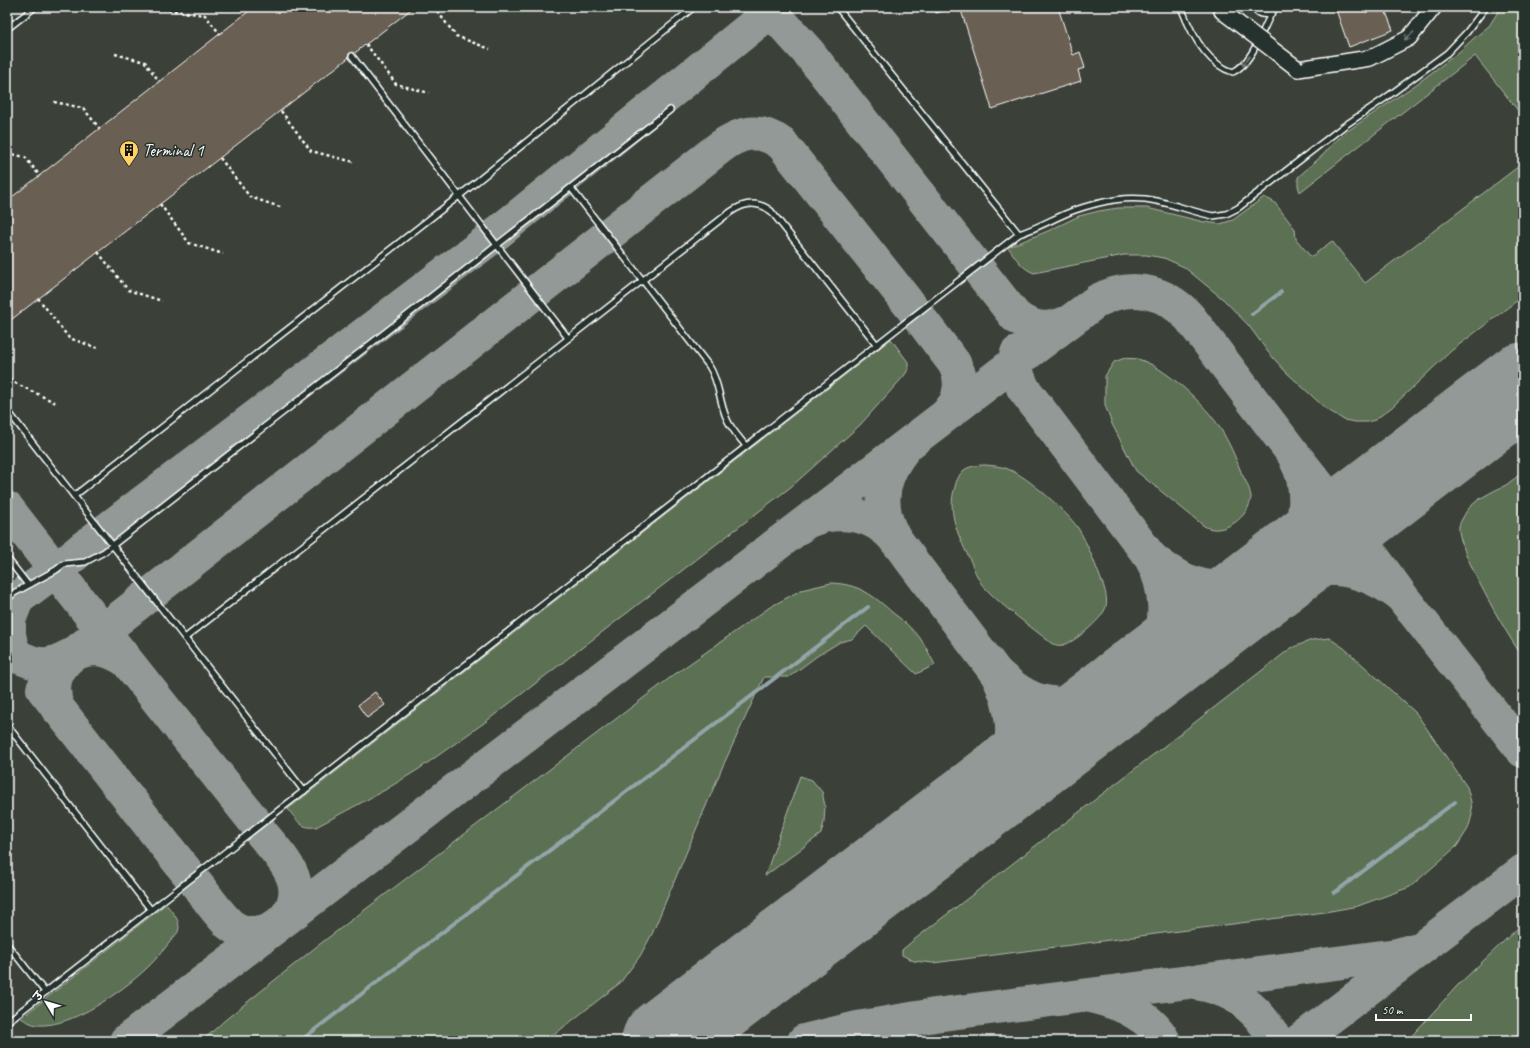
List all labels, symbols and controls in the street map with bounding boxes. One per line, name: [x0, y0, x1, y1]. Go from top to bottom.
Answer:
one-way arrow: [1404, 32, 1414, 41]
one-way arrow: [1242, 55, 1250, 66]
building icon: Terminal 1: [118, 139, 140, 167]
place label: Terminal 1: [143, 140, 205, 161]
north arrow: [26, 982, 66, 1022]
text: उ: [30, 987, 47, 1004]
scale bar: [1376, 996, 1471, 1022]
text: 50 m: [1382, 1002, 1404, 1018]

